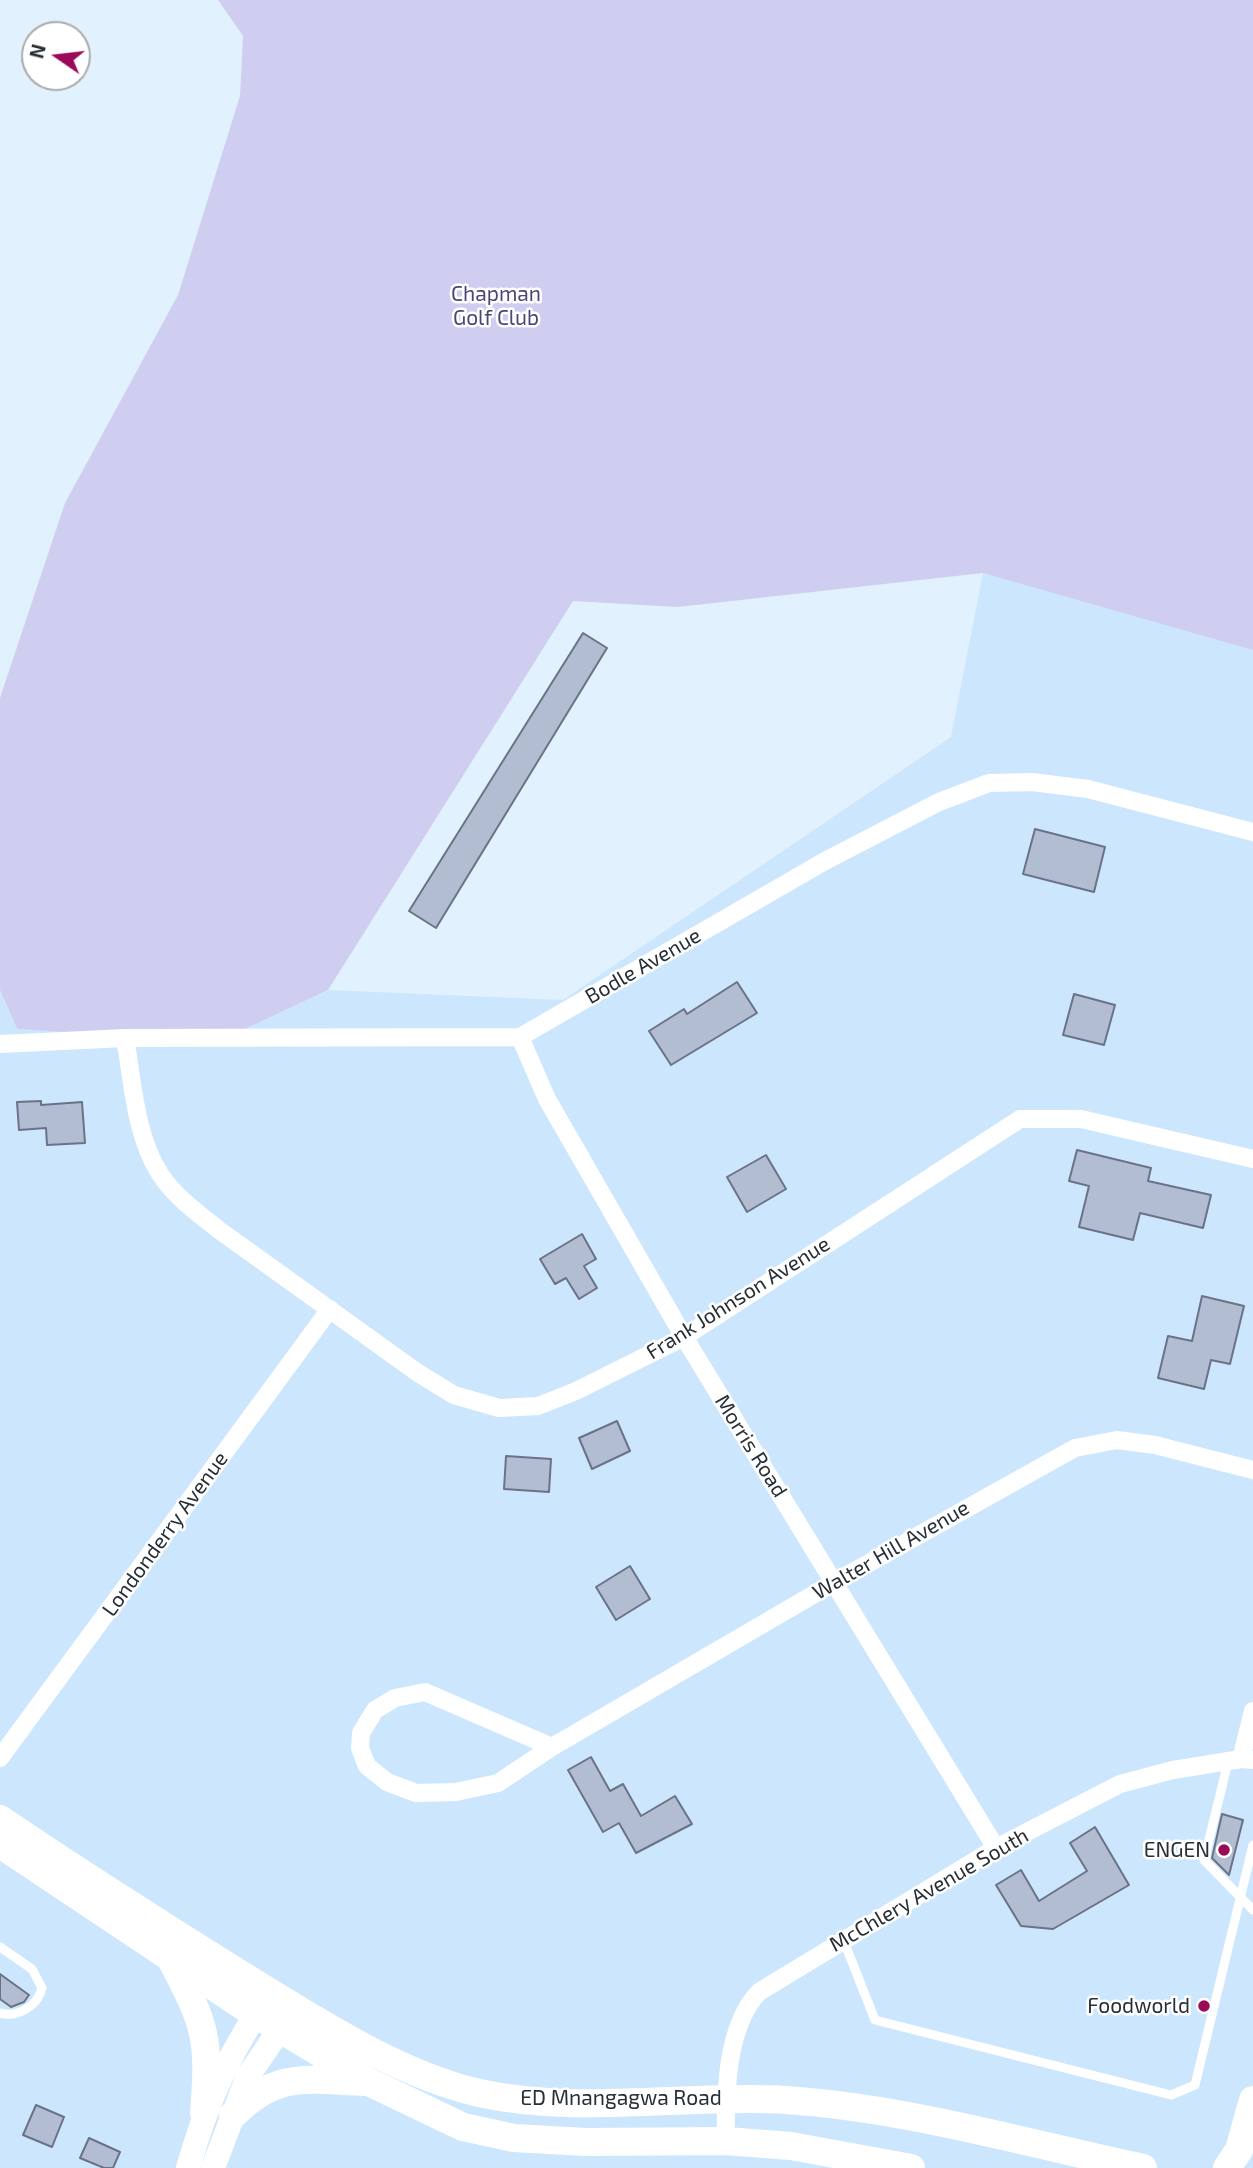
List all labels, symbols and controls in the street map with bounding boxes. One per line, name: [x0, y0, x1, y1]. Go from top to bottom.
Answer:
north arrow: [21, 21, 91, 91]
text: N: [24, 42, 50, 61]
park label: Chapman Golf Club: [451, 281, 541, 331]
street label: Bodle Avenue: [581, 923, 705, 1009]
street label: Frank Johnson Avenue: [642, 1231, 834, 1365]
street label: Morris Road: [710, 1390, 792, 1502]
street label: Londonderry Avenue: [97, 1447, 233, 1621]
street label: Walter Hill Avenue: [808, 1495, 974, 1605]
street label: McChlery Avenue South: [825, 1823, 1033, 1957]
place label: ENGEN: [1144, 1837, 1210, 1863]
marker: ENGEN: [1216, 1842, 1232, 1858]
place label: Foodworld: [1087, 1993, 1190, 2019]
marker: Foodworld: [1196, 1998, 1212, 2014]
street label: ED Mnangagwa Road: [520, 2085, 722, 2111]

